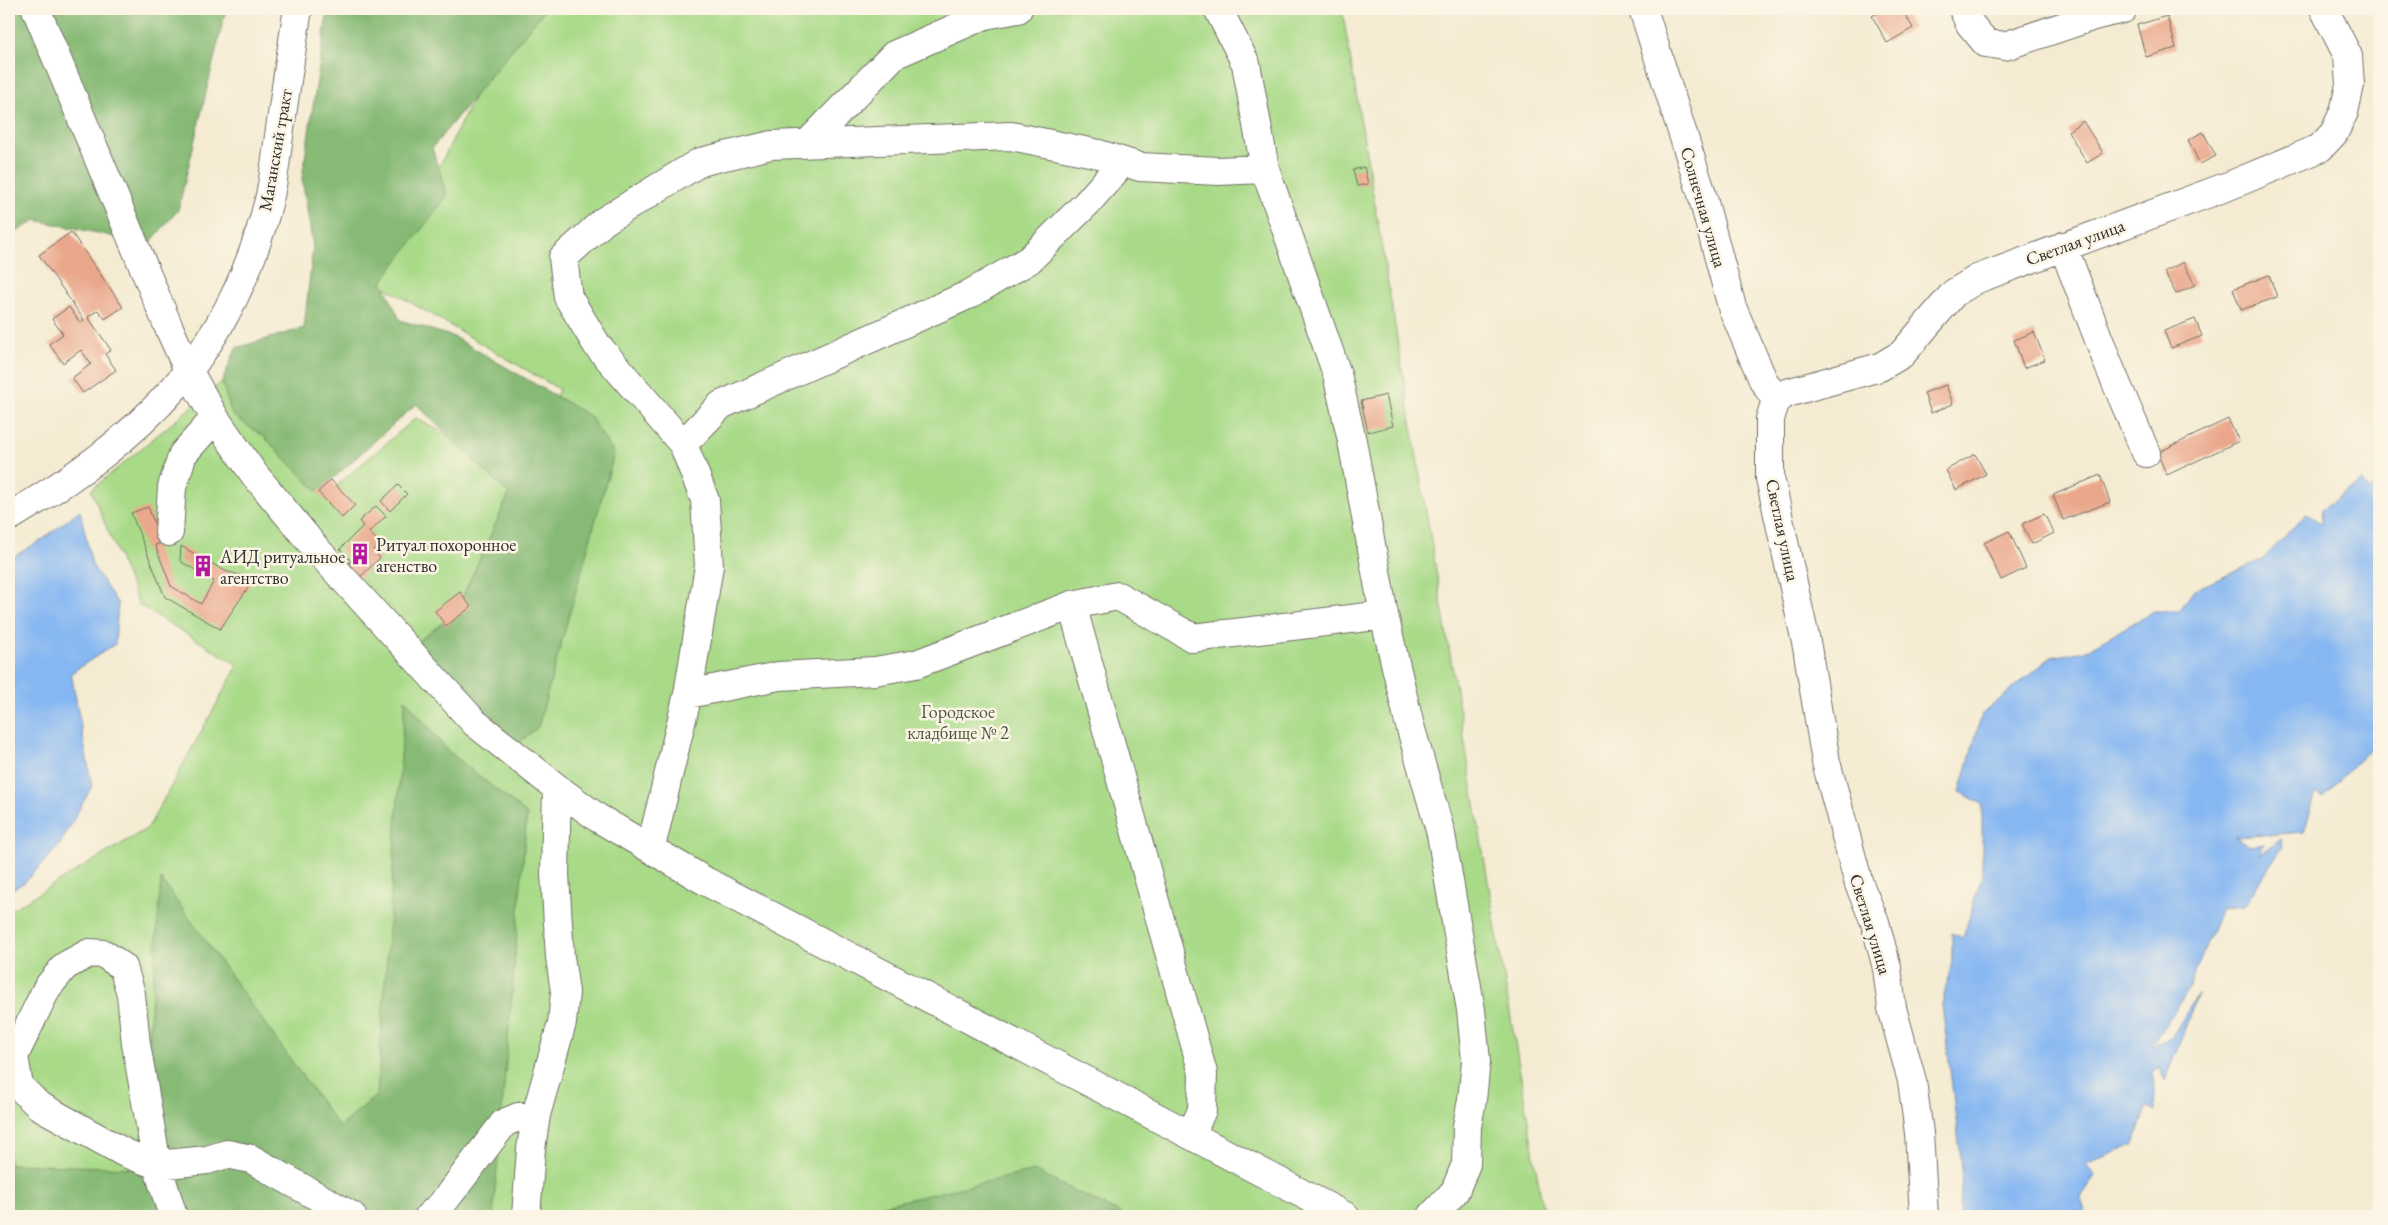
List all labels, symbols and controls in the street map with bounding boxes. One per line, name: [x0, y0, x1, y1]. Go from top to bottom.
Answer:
street label: Маганский тракт: [253, 86, 297, 213]
street label: Солнечная улица: [1676, 144, 1732, 271]
street label: Светлая улица: [2022, 213, 2129, 271]
street label: Светлая улица: [1761, 477, 1805, 584]
place label: Ритуал похоронное агенство: [376, 533, 516, 577]
building icon: Ритуал похоронное агенство: [347, 541, 373, 567]
place label: АИД ритуальное агентство: [219, 545, 345, 589]
building icon: АИД ритуальное агентство: [190, 553, 216, 579]
park label: Городское кладбище № 2: [907, 700, 1009, 744]
street label: Светлая улица: [1845, 871, 1897, 978]

